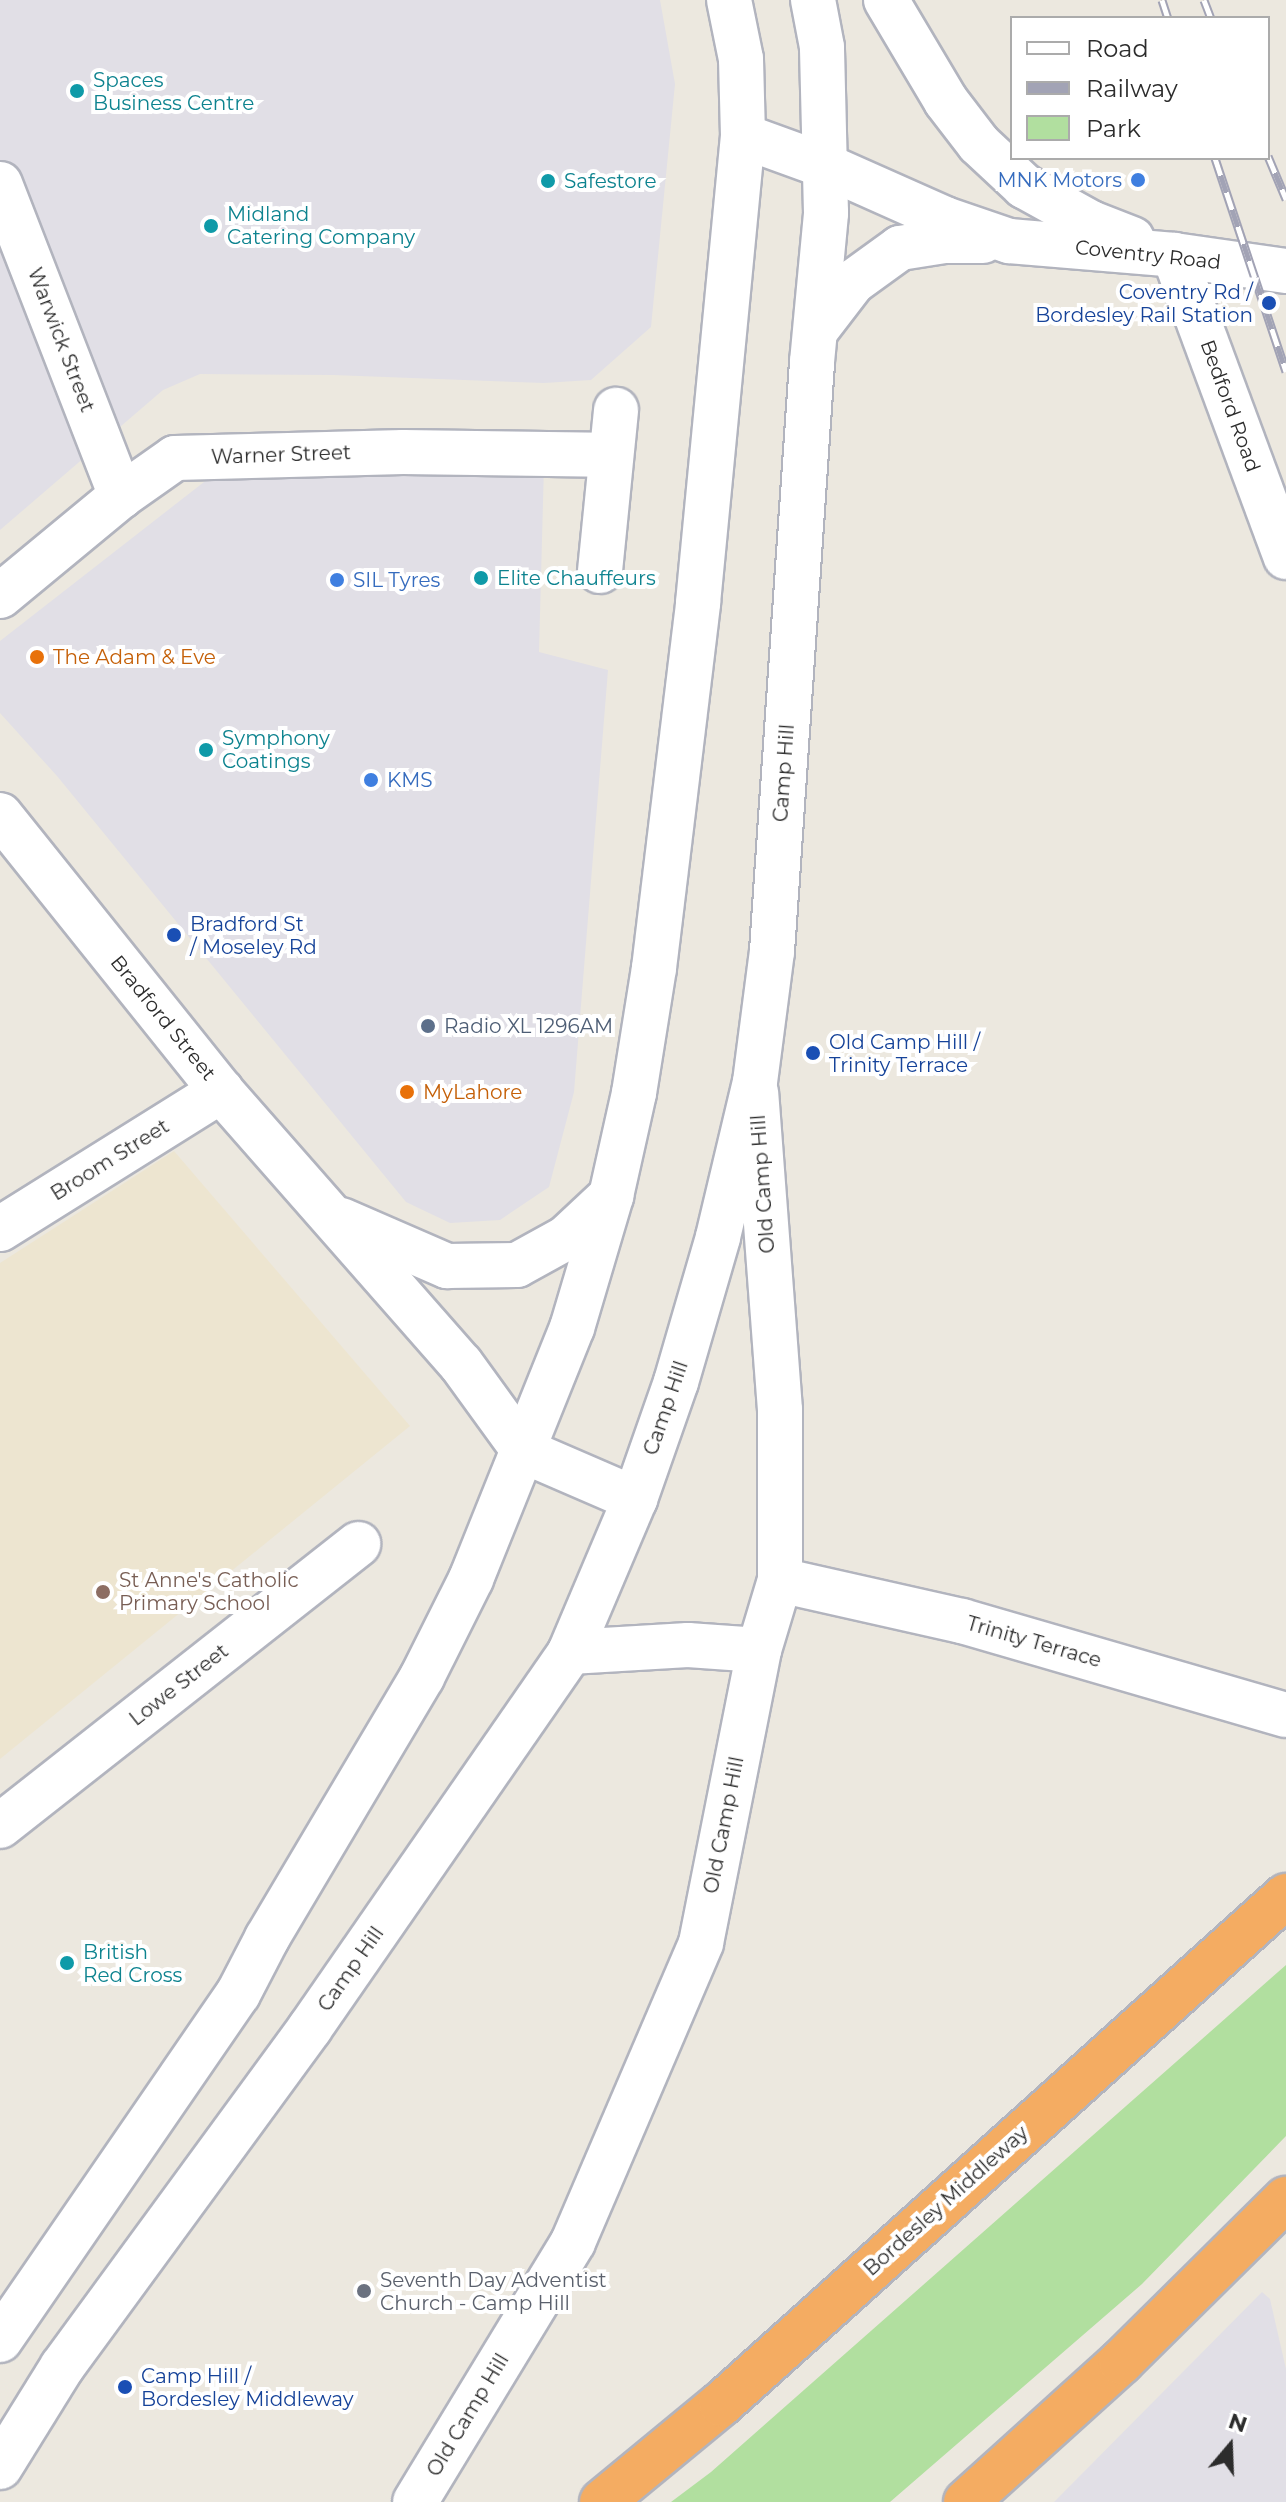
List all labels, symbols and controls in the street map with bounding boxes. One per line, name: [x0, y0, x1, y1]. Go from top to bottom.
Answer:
legend: [1010, 16, 1270, 160]
text: Road: [1086, 34, 1149, 63]
place label: Spaces Business Centre: [93, 68, 254, 115]
text: Railway: [1086, 74, 1178, 103]
marker: Spaces Business Centre: [68, 82, 86, 100]
text: Park: [1086, 114, 1141, 143]
place label: MNK Motors: [998, 168, 1122, 192]
place label: Safestore: [564, 169, 657, 193]
marker: MNK Motors: [1129, 171, 1147, 189]
marker: Safestore: [539, 172, 557, 190]
place label: Midland Catering Company: [227, 202, 415, 249]
marker: Midland Catering Company: [202, 217, 220, 235]
street label: Coventry Road: [1074, 235, 1222, 275]
street label: Warwick Street: [22, 264, 100, 416]
place label: Coventry Rd / Bordesley Rail Station: [1035, 280, 1253, 327]
marker: Coventry Rd / Bordesley Rail Station: [1260, 294, 1278, 312]
street label: Bedford Road: [1195, 337, 1265, 475]
street label: Warner Street: [211, 441, 351, 469]
place label: Elite Chauffeurs: [497, 566, 656, 590]
place label: SIL Tyres: [353, 568, 440, 592]
marker: Elite Chauffeurs: [472, 569, 490, 587]
marker: SIL Tyres: [328, 571, 346, 589]
place label: The Adam & Eve: [53, 645, 216, 669]
marker: The Adam & Eve: [28, 648, 46, 666]
street label: Camp Hill: [769, 723, 799, 823]
place label: Symphony Coatings: [222, 726, 330, 773]
marker: Symphony Coatings: [197, 741, 215, 759]
place label: KMS: [387, 768, 433, 792]
marker: KMS: [362, 771, 380, 789]
place label: Bradford St / Moseley Rd: [190, 912, 317, 959]
marker: Bradford St / Moseley Rd: [165, 926, 183, 944]
street label: Bradford Street: [105, 951, 221, 1085]
place label: Radio XL 1296AM: [444, 1014, 613, 1038]
marker: Radio XL 1296AM: [419, 1017, 437, 1035]
place label: Old Camp Hill / Trinity Terrace: [829, 1030, 980, 1077]
marker: Old Camp Hill / Trinity Terrace: [804, 1044, 822, 1062]
place label: MyLahore: [423, 1080, 522, 1104]
marker: MyLahore: [398, 1083, 416, 1101]
street label: Broom Street: [46, 1114, 174, 1206]
street label: Old Camp Hill: [746, 1114, 780, 1254]
street label: Camp Hill: [639, 1358, 693, 1458]
place label: St Anne's Catholic Primary School: [119, 1568, 299, 1615]
marker: St Anne's Catholic Primary School: [94, 1583, 112, 1601]
street label: Trinity Terrace: [964, 1611, 1104, 1673]
street label: Lowe Street: [125, 1639, 233, 1731]
street label: Old Camp Hill: [699, 1754, 749, 1896]
street label: Camp Hill: [313, 1922, 389, 2016]
place label: British Red Cross: [83, 1940, 182, 1987]
marker: British Red Cross: [58, 1954, 76, 1972]
street label: Bordesley Middleway: [859, 2121, 1033, 2281]
place label: Seventh Day Adventist Church - Camp Hill: [380, 2268, 607, 2315]
marker: Seventh Day Adventist Church - Camp Hill: [355, 2282, 373, 2300]
street label: Old Camp Hill: [422, 2349, 514, 2481]
place label: Camp Hill / Bordesley Middleway: [141, 2364, 353, 2411]
marker: Camp Hill / Bordesley Middleway: [116, 2378, 134, 2396]
north arrow: [1190, 2406, 1270, 2486]
text: N: [1225, 2407, 1251, 2438]

